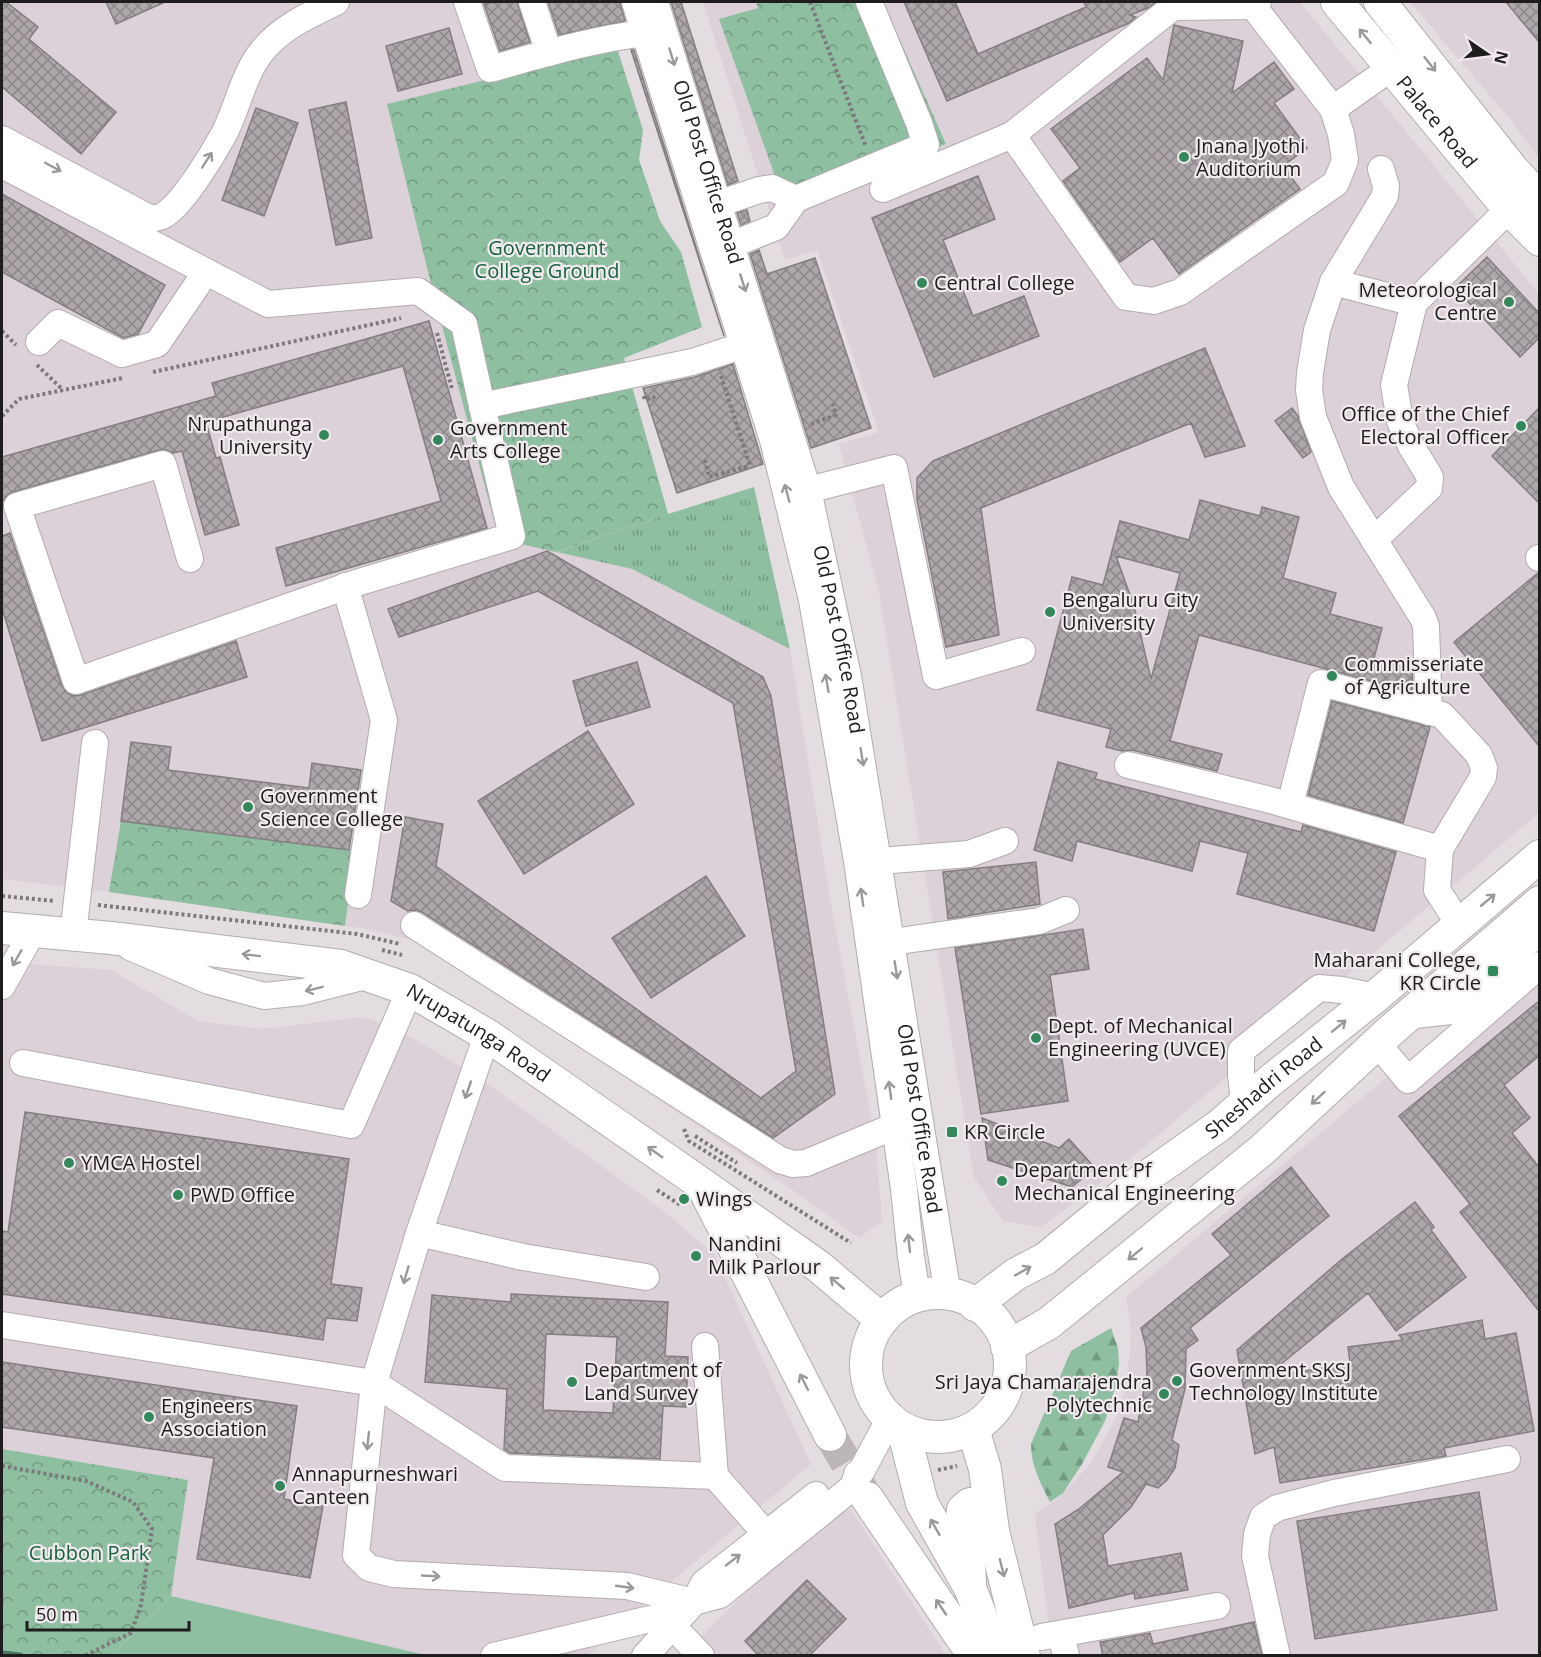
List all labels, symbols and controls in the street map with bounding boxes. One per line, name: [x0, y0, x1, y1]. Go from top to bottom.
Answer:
north arrow: [1457, 24, 1517, 84]
one-way arrow: [1359, 28, 1372, 44]
one-way arrow: [668, 47, 679, 66]
text: N: [1489, 49, 1514, 67]
one-way arrow: [1423, 56, 1436, 72]
street label: Palace Road: [1391, 70, 1484, 174]
street label: Old Post Office Road: [667, 76, 750, 267]
place label: Jnana Jyothi Auditorium: [1194, 132, 1305, 182]
marker: Jnana Jyothi Auditorium: [1177, 150, 1191, 164]
one-way arrow: [201, 153, 213, 169]
one-way arrow: [44, 161, 61, 173]
park label: Government College Ground: [475, 234, 619, 284]
place label: Central College: [934, 269, 1075, 296]
one-way arrow: [739, 273, 750, 292]
marker: Central College: [915, 276, 929, 290]
place label: Meteorological Centre: [1358, 276, 1497, 326]
marker: Meteorological Centre: [1502, 295, 1516, 309]
place label: Office of the Chief Electoral Officer: [1341, 400, 1510, 450]
place label: Nrupathunga University: [187, 410, 313, 460]
place label: Government Arts College: [450, 414, 567, 464]
marker: Office of the Chief Electoral Officer: [1514, 419, 1528, 433]
marker: Nrupathunga University: [317, 428, 331, 442]
marker: Government Arts College: [431, 433, 445, 447]
one-way arrow: [781, 483, 793, 502]
street label: Old Post Office Road: [807, 542, 871, 736]
place label: Bengaluru City University: [1062, 586, 1199, 636]
marker: Bengaluru City University: [1043, 605, 1057, 619]
place label: Commisseriate of Agriculture: [1344, 650, 1484, 700]
marker: Commisseriate of Agriculture: [1325, 669, 1339, 683]
one-way arrow: [821, 674, 832, 694]
one-way arrow: [856, 747, 867, 766]
place label: Government Science College: [260, 782, 403, 832]
marker: Government Science College: [241, 800, 255, 814]
one-way arrow: [856, 887, 867, 907]
one-way arrow: [1480, 893, 1495, 907]
place label: Maharani College, KR Circle: [1314, 946, 1481, 996]
one-way arrow: [10, 949, 22, 966]
one-way arrow: [241, 949, 261, 960]
one-way arrow: [891, 960, 902, 980]
marker: Maharani College, KR Circle: [1486, 964, 1500, 978]
street label: Nrupatunga Road: [402, 977, 556, 1088]
one-way arrow: [304, 984, 323, 996]
place label: Dept. of Mechanical Engineering (UVCE): [1048, 1012, 1233, 1062]
one-way arrow: [1331, 1019, 1347, 1032]
street label: Old Post Office Road: [891, 1022, 949, 1215]
street label: Sheshadri Road: [1199, 1030, 1328, 1145]
marker: Dept. of Mechanical Engineering (UVCE): [1029, 1031, 1043, 1045]
one-way arrow: [462, 1080, 473, 1099]
one-way arrow: [884, 1080, 895, 1100]
one-way arrow: [1310, 1091, 1325, 1105]
place label: KR Circle: [964, 1118, 1045, 1145]
marker: KR Circle: [945, 1125, 959, 1139]
one-way arrow: [647, 1146, 663, 1158]
place label: YMCA Hostel: [81, 1149, 200, 1176]
marker: YMCA Hostel: [62, 1156, 76, 1170]
place label: Department Pf Mechanical Engineering: [1014, 1156, 1235, 1206]
marker: Department Pf Mechanical Engineering: [995, 1174, 1009, 1188]
place label: PWD Office: [190, 1181, 295, 1208]
place label: Wings: [696, 1185, 752, 1212]
marker: PWD Office: [171, 1188, 185, 1202]
marker: Wings: [677, 1192, 691, 1206]
place label: Nandini Milk Parlour: [708, 1230, 821, 1280]
one-way arrow: [903, 1233, 914, 1253]
one-way arrow: [1127, 1247, 1143, 1260]
marker: Nandini Milk Parlour: [689, 1249, 703, 1263]
one-way arrow: [400, 1265, 411, 1284]
one-way arrow: [1014, 1265, 1031, 1277]
one-way arrow: [829, 1276, 845, 1289]
place label: Department of Land Survey: [584, 1356, 723, 1406]
place label: Government SKSJ Technology Institute: [1189, 1356, 1378, 1406]
place label: Sri Jaya Chamarajendra Polytechnic: [935, 1368, 1152, 1418]
one-way arrow: [798, 1374, 809, 1392]
marker: Government SKSJ Technology Institute: [1170, 1374, 1184, 1388]
marker: Department of Land Survey: [565, 1375, 579, 1389]
marker: Sri Jaya Chamarajendra Polytechnic: [1157, 1387, 1171, 1401]
place label: Engineers Association: [161, 1392, 267, 1442]
marker: Engineers Association: [142, 1410, 156, 1424]
one-way arrow: [362, 1431, 373, 1451]
place label: Annapurneshwari Canteen: [292, 1460, 458, 1510]
marker: Annapurneshwari Canteen: [273, 1479, 287, 1493]
one-way arrow: [929, 1518, 940, 1536]
park label: Cubbon Park: [29, 1539, 150, 1566]
one-way arrow: [724, 1553, 740, 1566]
one-way arrow: [997, 1558, 1009, 1577]
one-way arrow: [420, 1571, 440, 1582]
one-way arrow: [615, 1582, 635, 1593]
scale bar: [27, 1594, 189, 1632]
one-way arrow: [935, 1600, 947, 1616]
text: 50 m: [36, 1602, 78, 1626]

